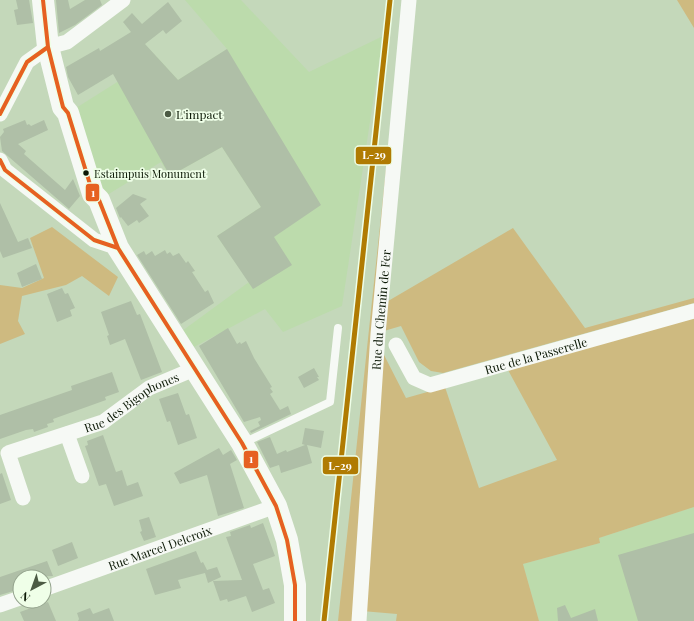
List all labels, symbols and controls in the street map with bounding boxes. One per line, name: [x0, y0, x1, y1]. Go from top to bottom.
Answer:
place label: L'impact: [176, 106, 223, 122]
marker: L'impact: [163, 109, 173, 119]
line badge: L-29: [355, 146, 392, 165]
text: L-29: [362, 147, 386, 162]
place label: Estaimpuis Monument: [94, 166, 206, 181]
marker: Estaimpuis Monument: [81, 168, 91, 178]
line badge: 1: [85, 183, 100, 202]
text: 1: [91, 185, 95, 200]
street label: Rue du Chemin de Fer: [368, 248, 394, 370]
street label: Rue de la Passerelle: [483, 333, 589, 377]
street label: Rue des Bigophones: [82, 368, 181, 436]
line badge: 1: [243, 450, 259, 469]
text: 1: [249, 451, 253, 466]
line badge: L-29: [322, 456, 359, 475]
text: L-29: [328, 458, 352, 473]
street label: Rue Marcel Delcroix: [106, 521, 215, 573]
north arrow: [12, 569, 52, 609]
text: N: [17, 589, 33, 605]

